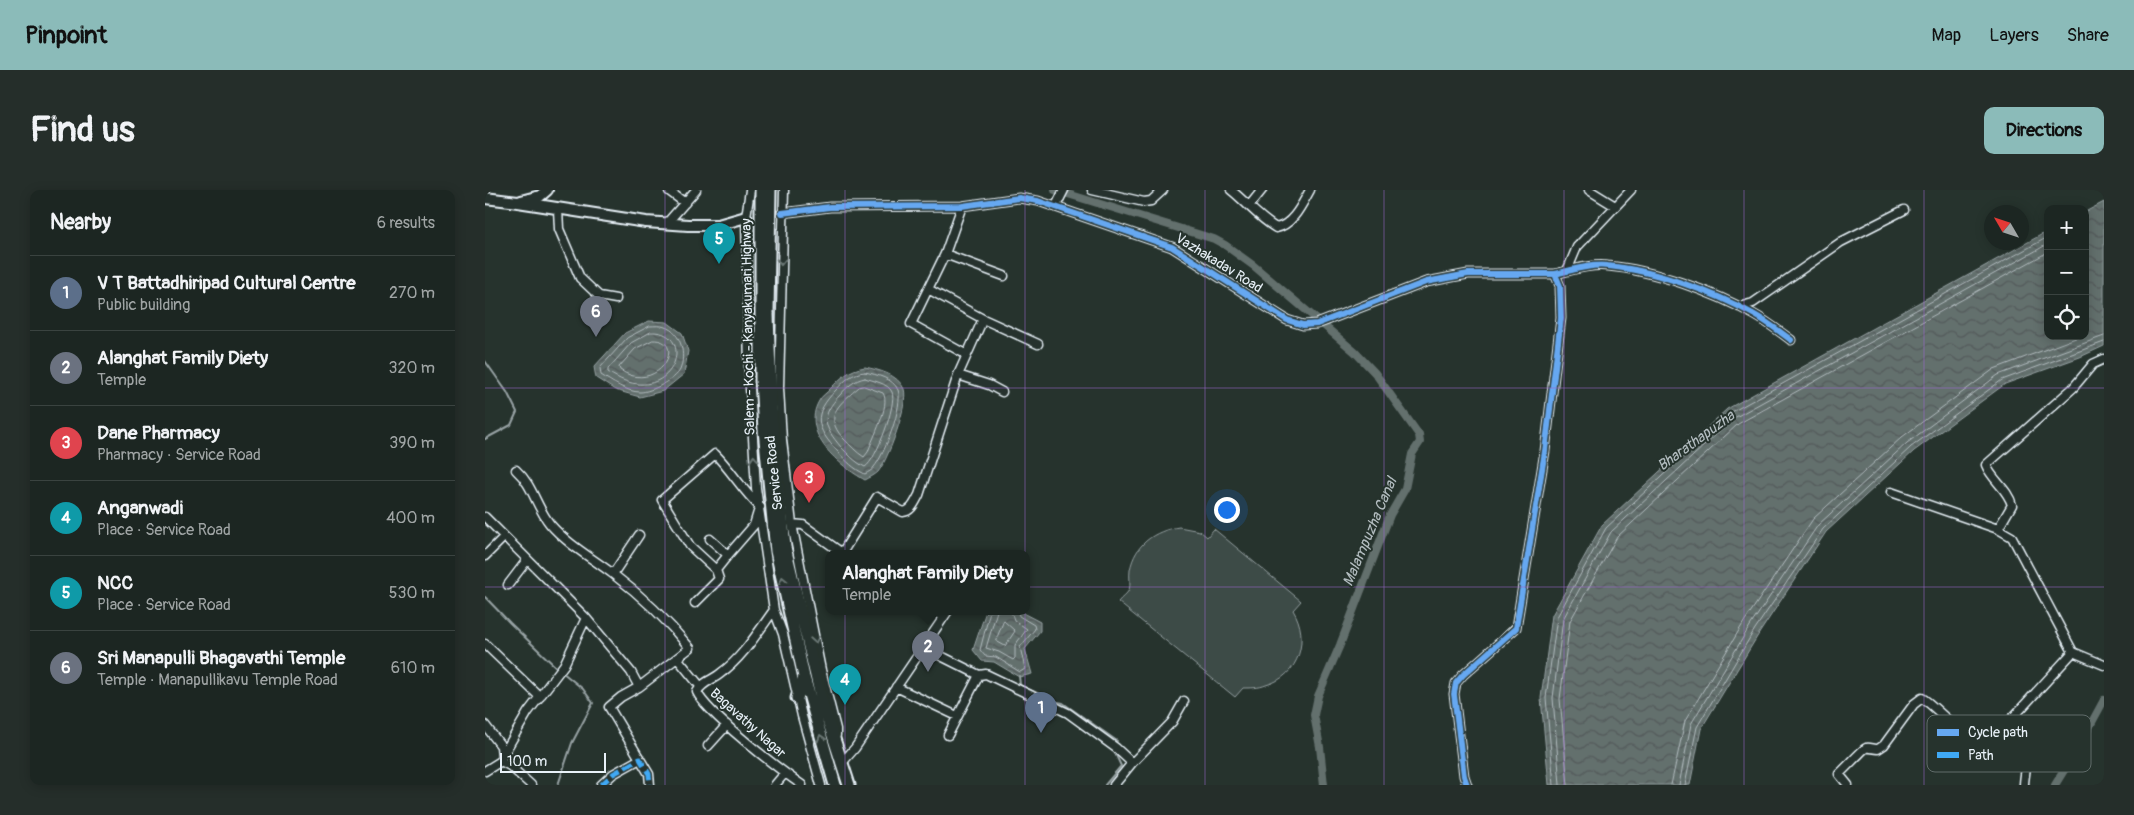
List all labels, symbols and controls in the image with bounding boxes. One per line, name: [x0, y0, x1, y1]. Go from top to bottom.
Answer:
text: Pinpoint: [25, 21, 107, 50]
text: Map: [1932, 24, 1961, 47]
text: Layers: [1989, 24, 2039, 47]
text: Share: [2067, 24, 2109, 47]
button: Directions: [1984, 107, 2104, 154]
text: Find us: [30, 108, 135, 152]
north arrow: [1984, 205, 2029, 250]
map controls: [2044, 205, 2089, 340]
button: +: [2044, 205, 2089, 250]
text: Nearby: [50, 209, 111, 236]
text: 6 results: [377, 213, 435, 233]
street label: Salem - Kochi - Kanyakumari Highway: [738, 218, 758, 436]
pin: 5: [703, 223, 735, 264]
street label: Vazhakadav Road: [1172, 229, 1266, 297]
button: −: [2044, 250, 2089, 295]
one-way arrow: [776, 258, 786, 266]
text: V T Battadhiripad Cultural Centre: [97, 271, 356, 295]
text: 1: [63, 283, 69, 303]
text: 270 m: [389, 283, 435, 303]
text: Public building: [97, 295, 190, 315]
button: locate: [2044, 295, 2089, 340]
pin: 6: [580, 296, 612, 337]
text: Alanghat Family Diety: [97, 346, 268, 370]
text: 2: [62, 358, 70, 378]
text: 320 m: [389, 358, 435, 378]
text: Temple: [97, 370, 146, 390]
water label: Bharathapuzha: [1654, 406, 1739, 475]
text: Dane Pharmacy: [97, 421, 220, 445]
text: 3: [62, 433, 70, 453]
text: 390 m: [389, 433, 435, 453]
street label: Service Road: [762, 435, 786, 511]
text: Pharmacy · Service Road: [97, 445, 261, 465]
one-way arrow: [749, 455, 760, 463]
pin: 3: [793, 462, 825, 503]
water label: Malampuzha Canal: [1339, 474, 1402, 589]
text: Anganwadi: [97, 496, 183, 520]
your location: [1214, 497, 1240, 523]
text: 4: [61, 508, 71, 528]
text: 400 m: [386, 508, 435, 528]
text: Place · Service Road: [97, 520, 231, 540]
popup: [825, 550, 1030, 615]
text: Alanghat Family Diety: [842, 561, 1013, 585]
text: NCC: [97, 571, 133, 595]
one-way arrow: [778, 576, 789, 585]
text: 5: [62, 583, 70, 603]
text: 530 m: [389, 583, 435, 603]
text: Temple: [842, 585, 891, 605]
text: Place · Service Road: [97, 595, 231, 615]
pin: 2: [912, 631, 944, 672]
one-way arrow: [810, 636, 820, 645]
text: Sri Manapulli Bhagavathi Temple: [97, 646, 345, 670]
text: 6: [61, 658, 71, 678]
text: 610 m: [391, 658, 435, 678]
pin: 4: [829, 664, 861, 705]
text: Temple · Manapullikavu Temple Road: [97, 670, 338, 690]
street label: Bagavathy Nagar: [707, 685, 789, 761]
pin: 1: [1025, 692, 1057, 733]
legend: [1927, 715, 2091, 772]
text: Cycle path: [1968, 724, 2028, 741]
one-way arrow: [816, 735, 826, 743]
text: Path: [1968, 747, 1993, 764]
scale bar: [500, 750, 606, 773]
text: 100 m: [507, 753, 547, 770]

